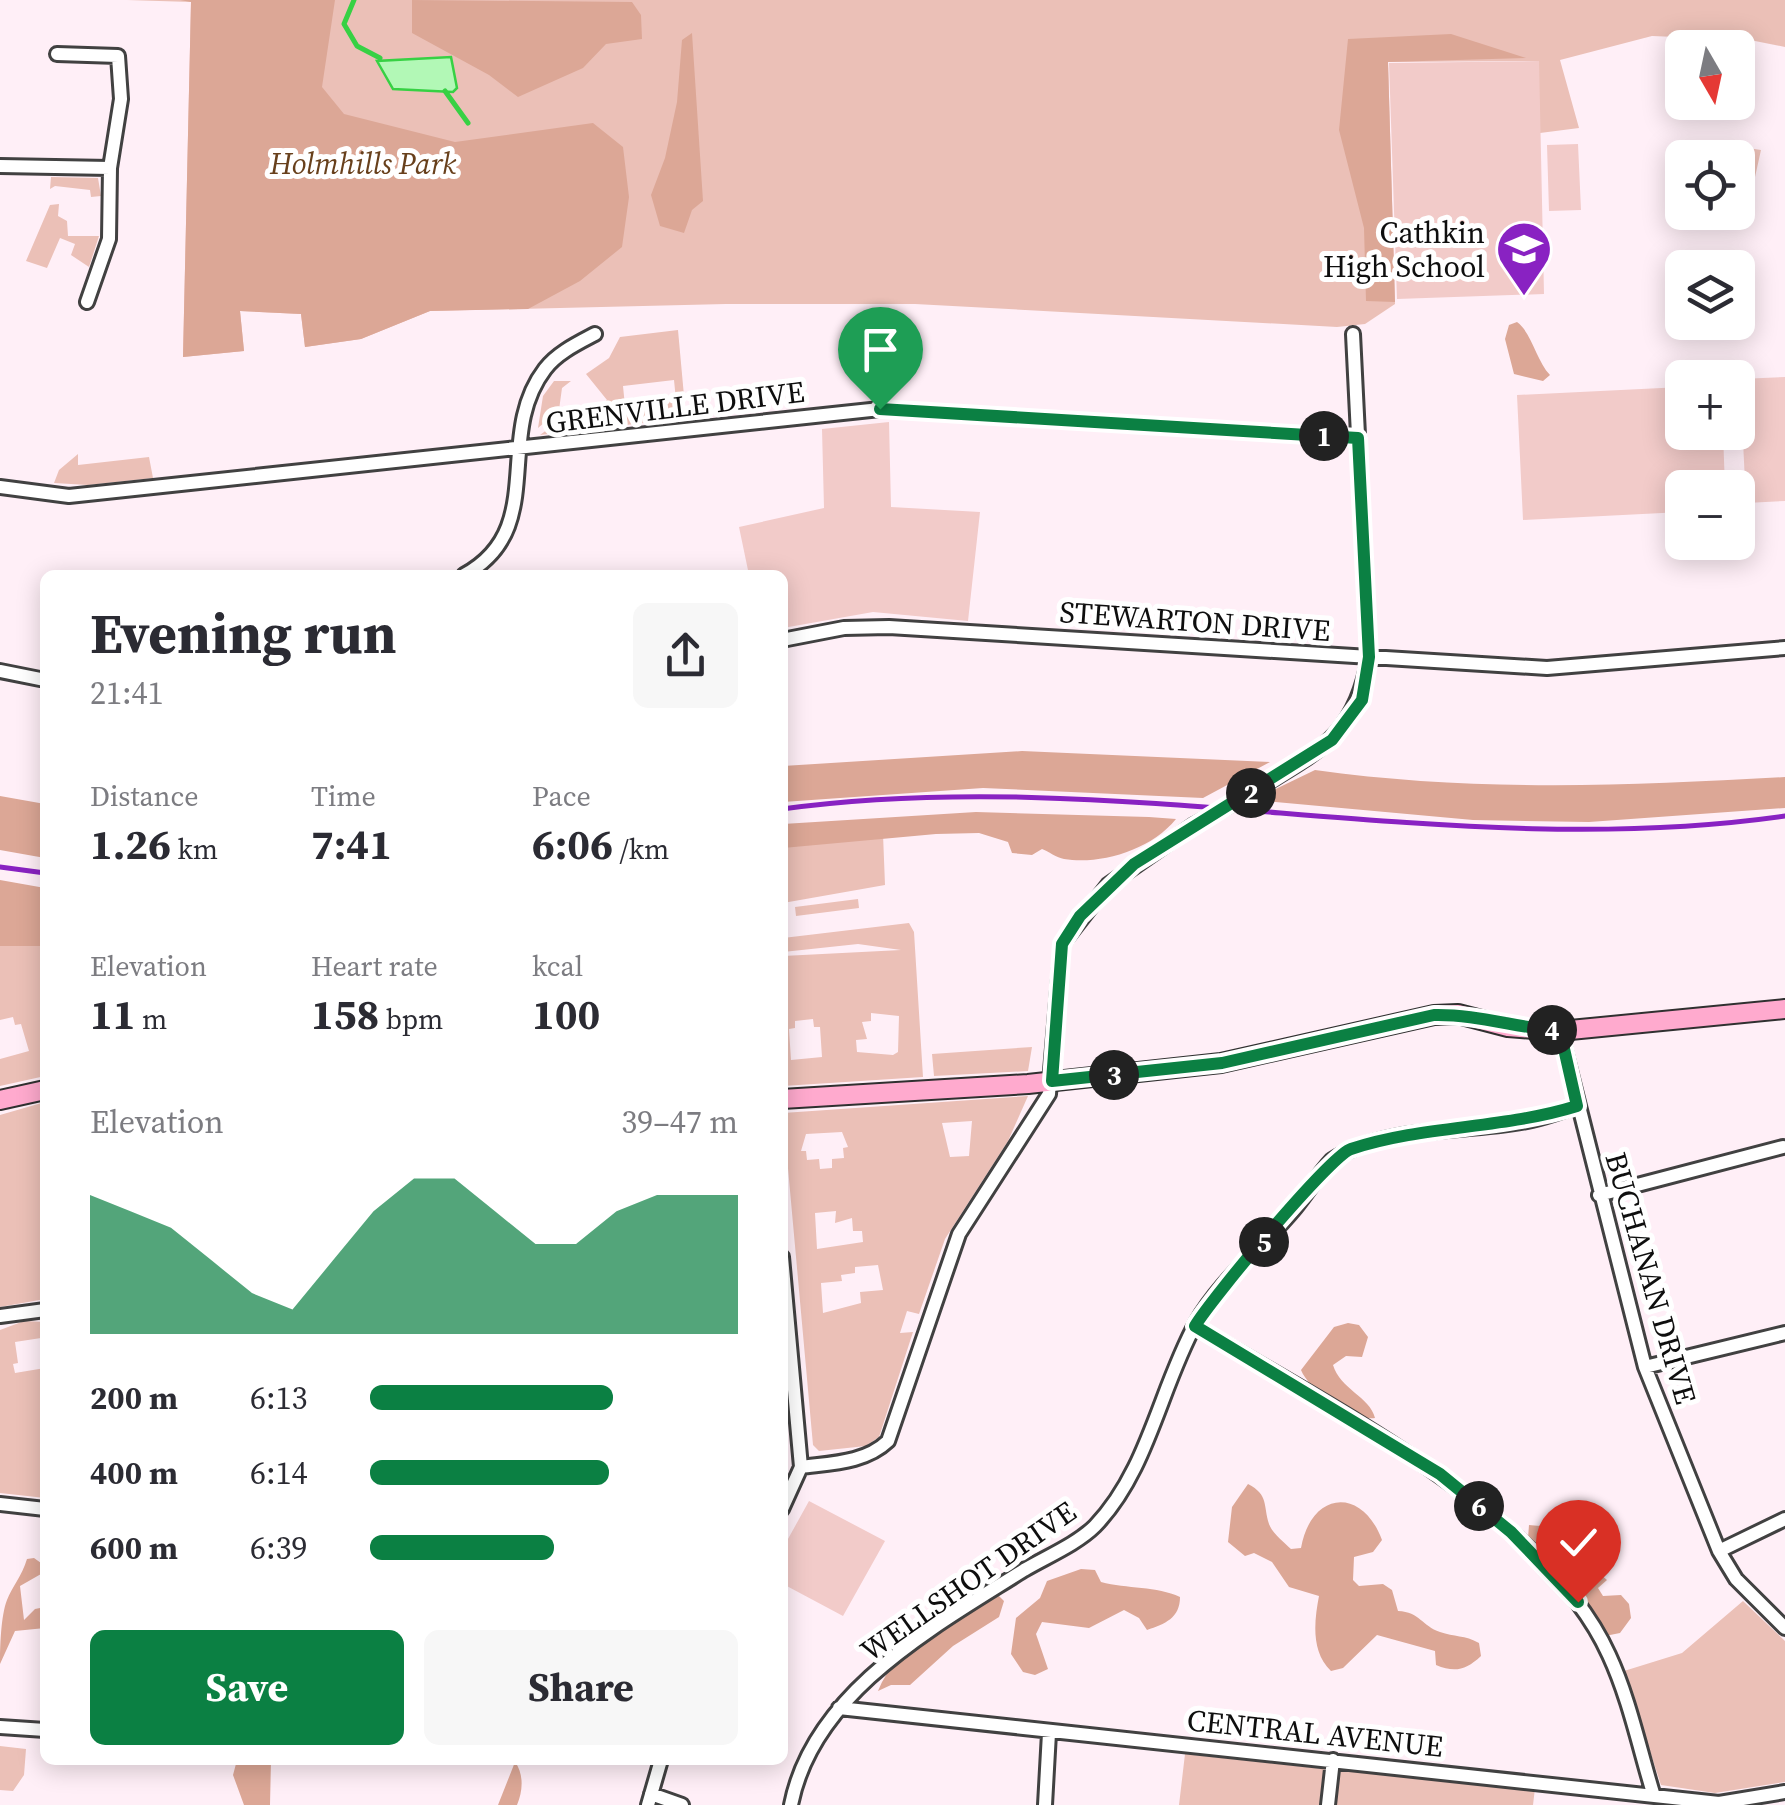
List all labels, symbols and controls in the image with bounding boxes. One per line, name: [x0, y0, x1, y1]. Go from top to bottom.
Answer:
north arrow: [1665, 30, 1755, 120]
map controls: [1665, 30, 1755, 560]
button: locate: [1665, 140, 1755, 230]
park label: Holmhills Park: [269, 143, 457, 184]
place label: Cathkin High School: [1323, 212, 1485, 287]
school or university icon: Cathkin High School: [1494, 219, 1554, 298]
button: layers: [1665, 250, 1755, 340]
pin: [838, 307, 923, 410]
icon: arrive: [853, 322, 908, 377]
button: +: [1665, 360, 1755, 450]
street label: GRENVILLE DRIVE: [543, 371, 807, 443]
pin: 1: [1299, 411, 1349, 461]
text: 1: [1316, 417, 1332, 455]
button: −: [1665, 470, 1755, 560]
street label: STEWARTON DRIVE: [1058, 591, 1332, 651]
text: Evening run: [90, 596, 397, 671]
button: share: [633, 603, 738, 708]
text: 21:41: [90, 671, 164, 715]
pin: 2: [1226, 768, 1276, 818]
text: 2: [1243, 774, 1259, 812]
text: Distance: [90, 777, 199, 815]
text: Time: [311, 777, 376, 815]
text: Pace: [532, 777, 591, 815]
text: 1.26: [90, 815, 171, 873]
text: 7:41: [311, 815, 392, 873]
text: 6:06: [532, 815, 613, 873]
text: km: [171, 830, 218, 868]
text: /km: [613, 830, 669, 868]
text: Elevation: [90, 947, 207, 985]
text: Heart rate: [311, 947, 438, 985]
text: kcal: [532, 947, 583, 985]
text: 11: [90, 985, 136, 1043]
text: 158: [311, 985, 379, 1043]
text: 100: [532, 985, 600, 1043]
text: m: [136, 1000, 167, 1038]
text: bpm: [379, 1000, 443, 1038]
pin: 4: [1527, 1005, 1577, 1055]
text: 4: [1544, 1011, 1560, 1049]
pin: 3: [1089, 1050, 1139, 1100]
text: 3: [1106, 1056, 1122, 1094]
text: Elevation: [90, 1100, 224, 1144]
text: 39–47 m: [621, 1100, 738, 1144]
street label: BUCHANAN DRIVE: [1595, 1147, 1707, 1409]
pin: 5: [1239, 1217, 1289, 1267]
text: 5: [1256, 1223, 1272, 1261]
text: 200 m: [90, 1376, 178, 1420]
text: 6:13: [250, 1376, 308, 1420]
text: 400 m: [90, 1451, 178, 1495]
text: 6:14: [250, 1451, 308, 1495]
pin: 6: [1454, 1481, 1504, 1531]
text: 6: [1471, 1487, 1487, 1525]
street label: WELLSHOT DRIVE: [852, 1491, 1084, 1671]
pin: [1536, 1500, 1621, 1603]
icon: check: [1551, 1515, 1606, 1570]
text: 600 m: [90, 1526, 178, 1570]
text: 6:39: [250, 1526, 308, 1570]
button: Save: [90, 1630, 404, 1745]
button: Share: [424, 1630, 738, 1745]
street label: CENTRAL AVENUE: [1185, 1699, 1445, 1767]

